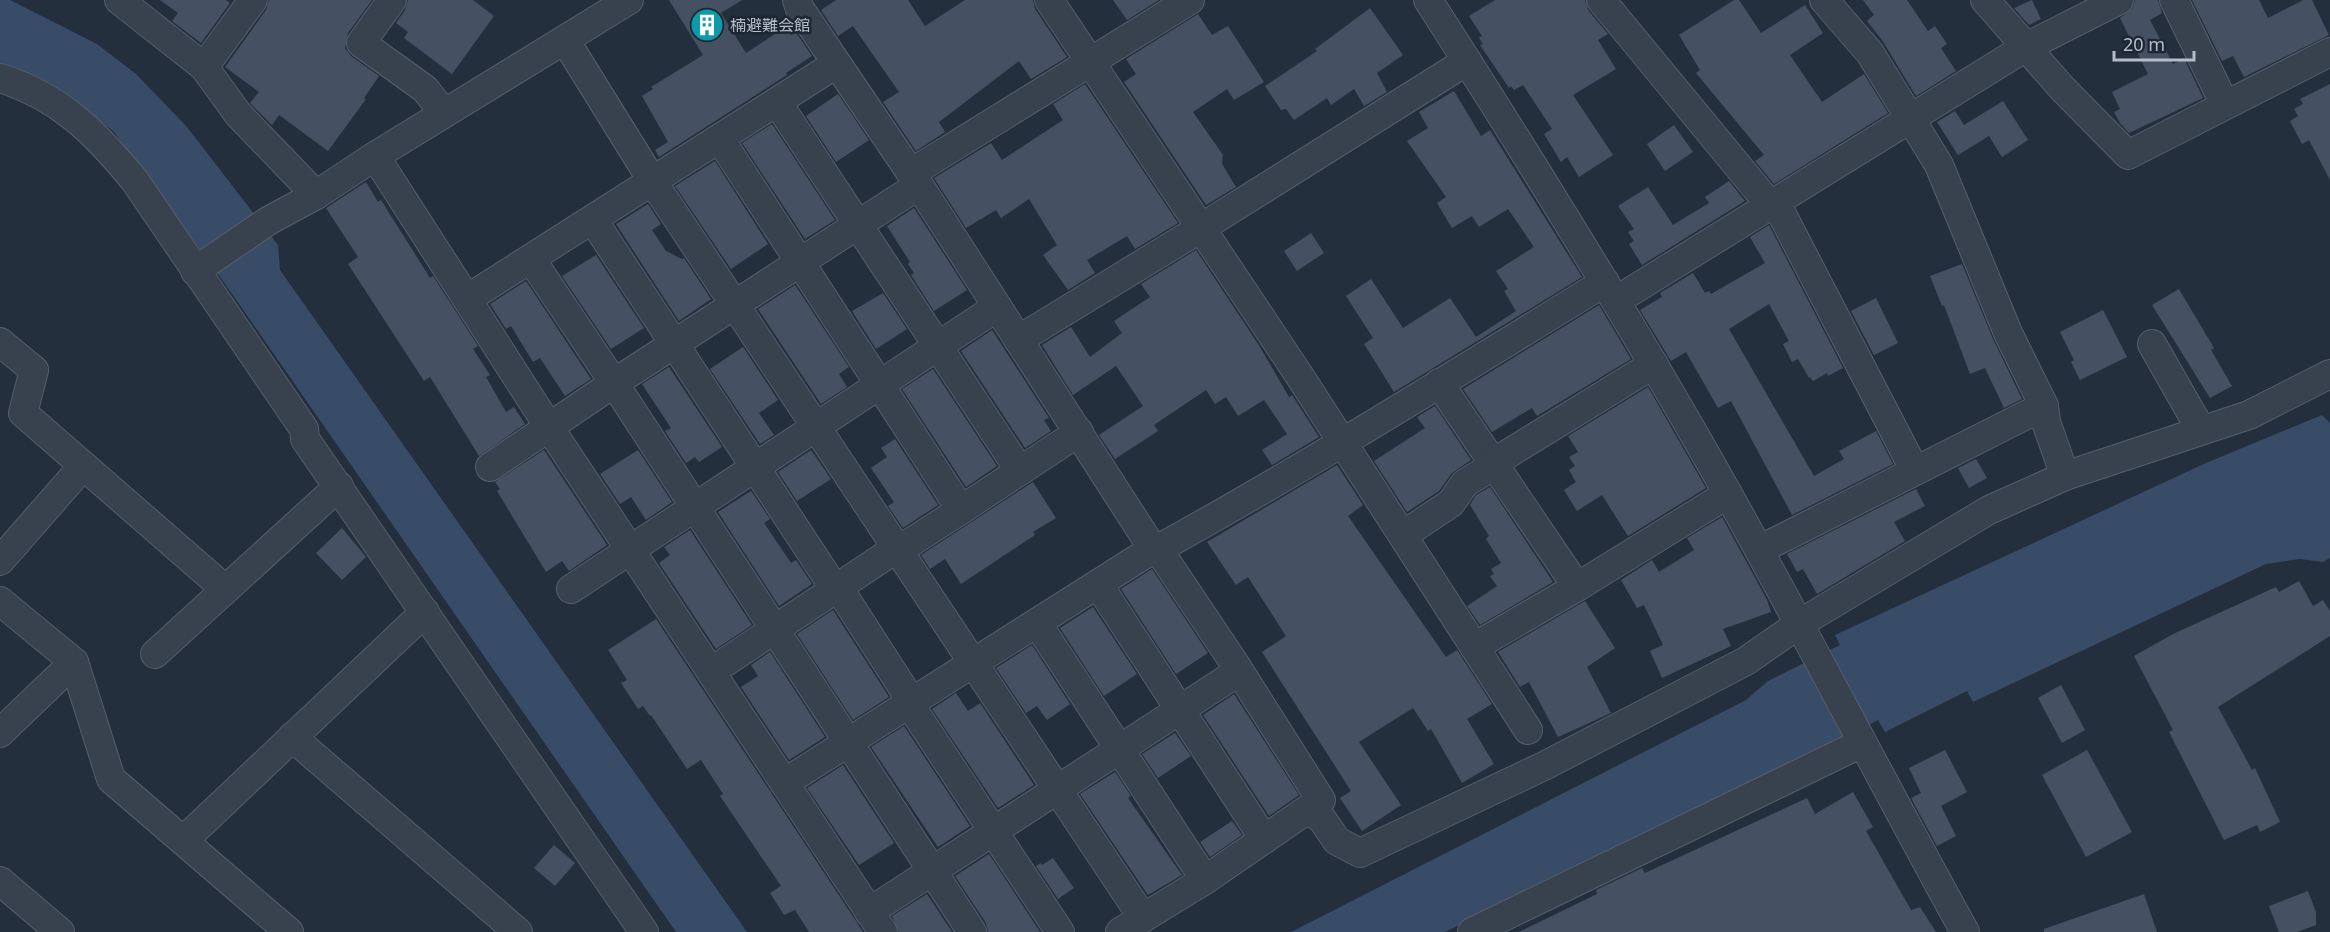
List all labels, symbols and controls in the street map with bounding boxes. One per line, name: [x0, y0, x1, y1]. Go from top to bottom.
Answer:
building icon: 楠避難会館: [689, 7, 725, 43]
place label: 楠避難会館: [730, 14, 810, 36]
scale bar: [2114, 24, 2194, 62]
text: 20 m: [2123, 32, 2165, 56]

